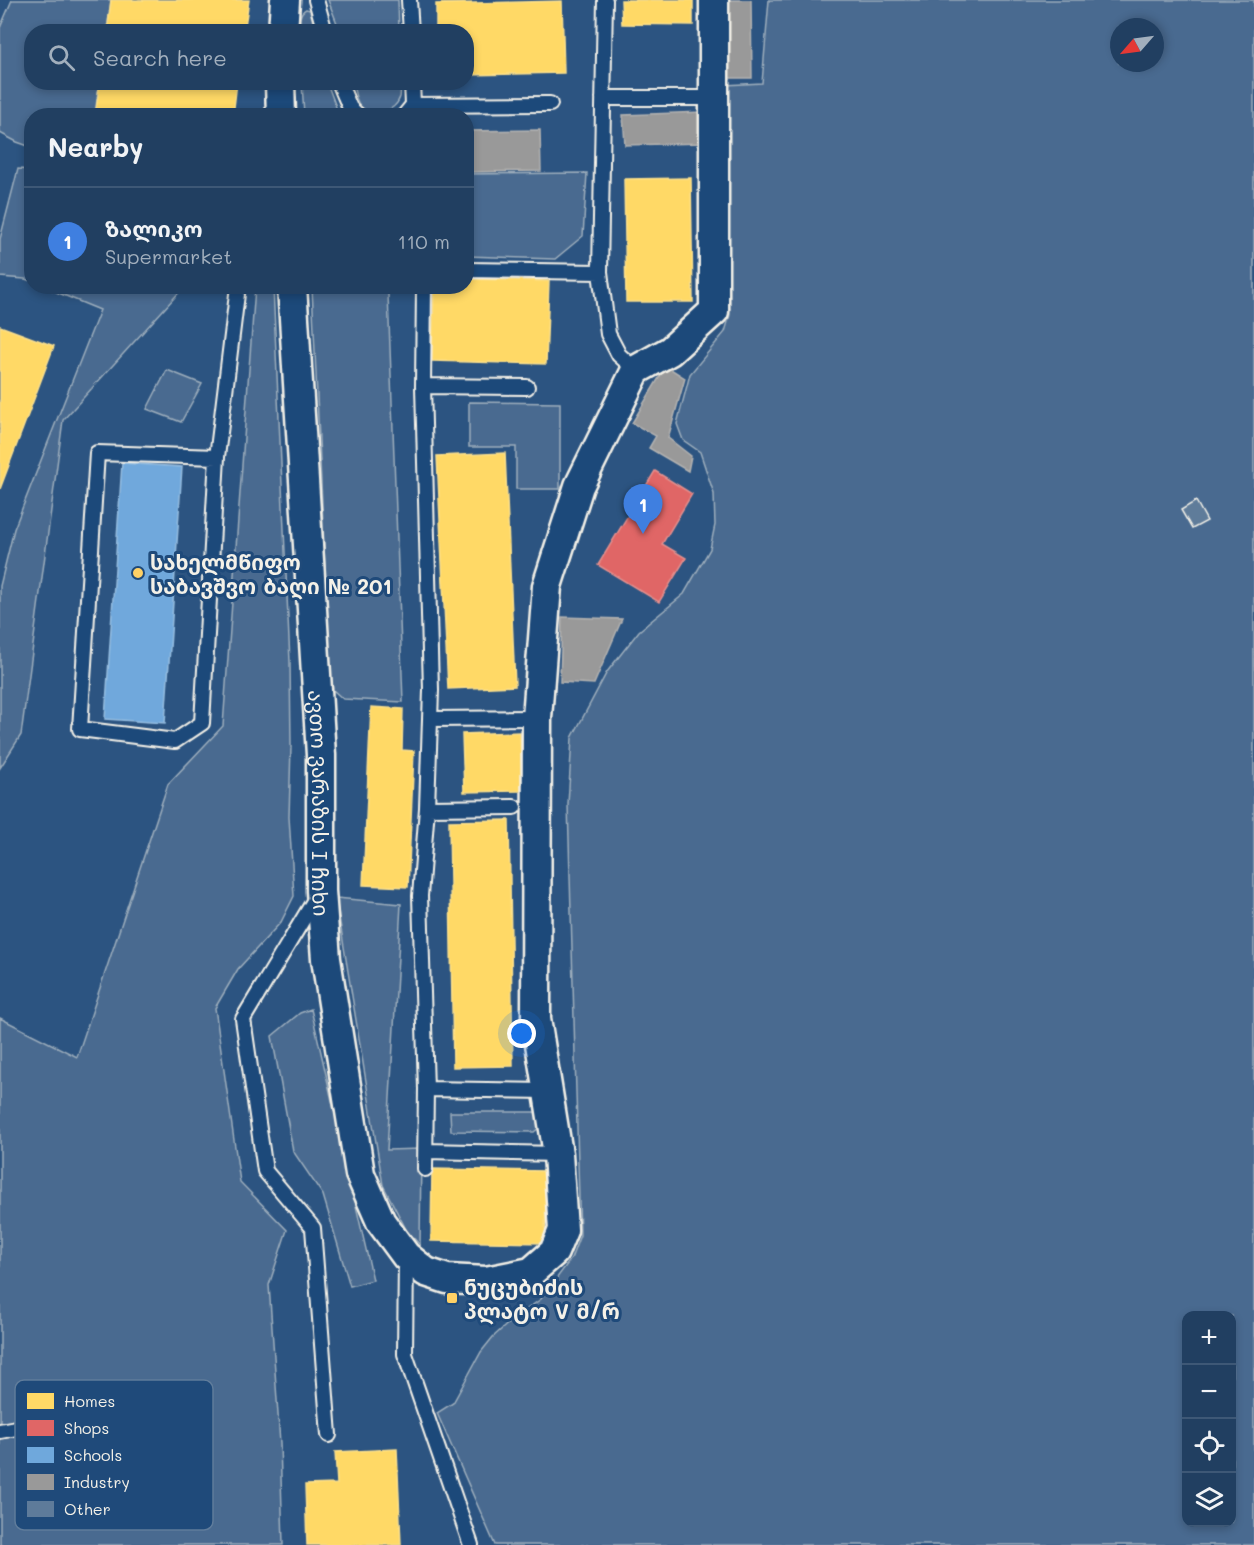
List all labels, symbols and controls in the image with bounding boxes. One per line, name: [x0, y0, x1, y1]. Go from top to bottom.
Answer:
north arrow: [1110, 18, 1164, 72]
search box: [24, 24, 474, 90]
icon: search: [45, 41, 78, 74]
text: Search here: [93, 43, 227, 72]
text: Nearby: [48, 130, 143, 164]
text: ზალიკო: [105, 214, 203, 243]
text: 1: [63, 228, 72, 254]
text: 110 m: [397, 228, 450, 254]
text: Supermarket: [105, 243, 232, 269]
pin: 1: [624, 484, 662, 534]
place label: სახელმწიფო საბავშვო ბაღი № 201: [150, 548, 392, 600]
marker: სახელმწიფო საბავშვო ბაღი № 201: [131, 566, 145, 580]
street label: ავთო ვარაზის I ჩიხი: [304, 689, 336, 917]
your location: [507, 1019, 536, 1048]
place label: ნუცუბიძის პლატო V მ/რ: [464, 1273, 620, 1325]
marker: ნუცუბიძის პლატო V მ/რ: [445, 1291, 459, 1305]
map controls: [1182, 1311, 1236, 1527]
button: +: [1182, 1311, 1236, 1365]
button: −: [1182, 1365, 1236, 1419]
legend: [15, 1380, 213, 1530]
text: Homes: [64, 1390, 115, 1411]
text: Shops: [64, 1417, 109, 1438]
button: locate: [1182, 1419, 1236, 1473]
text: Schools: [64, 1444, 122, 1465]
text: Industry: [64, 1471, 130, 1492]
button: layers: [1182, 1473, 1236, 1527]
text: Other: [64, 1498, 111, 1519]

